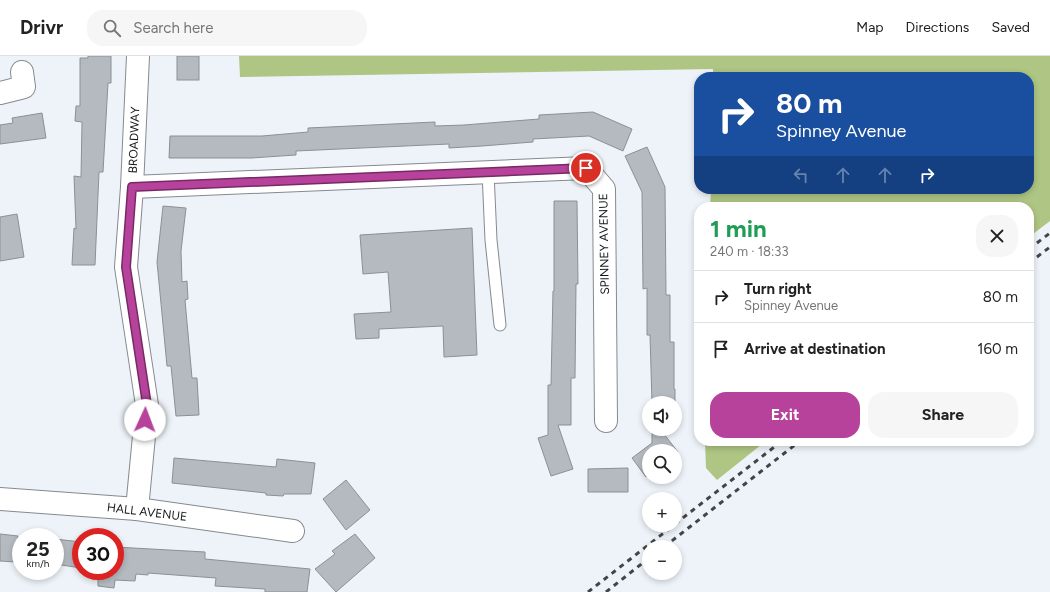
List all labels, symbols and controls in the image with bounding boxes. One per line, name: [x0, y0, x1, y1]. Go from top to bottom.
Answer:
search box: [87, 10, 367, 46]
text: Drivr: [20, 16, 63, 39]
icon: search: [101, 17, 123, 39]
text: Search here: [133, 19, 213, 37]
text: Map: [856, 19, 884, 36]
text: Directions: [906, 19, 969, 36]
text: Saved: [991, 19, 1030, 36]
text: 80 m: [776, 86, 842, 120]
icon: right: [710, 88, 762, 140]
street label: BROADWAY: [126, 106, 142, 174]
text: Spinney Avenue: [776, 120, 906, 142]
pin: [569, 151, 603, 185]
icon: arrive: [575, 157, 597, 179]
icon: left: [790, 164, 812, 186]
icon: ahead: [832, 164, 854, 186]
icon: ahead: [874, 164, 896, 186]
icon: right: [916, 164, 938, 186]
street label: SPINNEY AVENUE: [596, 193, 612, 295]
text: 1 min: [710, 214, 767, 243]
button: close: [976, 215, 1018, 257]
text: 240 m · 18:33: [710, 244, 788, 259]
text: Turn right: [744, 280, 812, 298]
icon: right: [710, 286, 732, 308]
text: 80 m: [983, 288, 1018, 306]
text: Spinney Avenue: [744, 298, 838, 313]
icon: arrive: [710, 338, 732, 360]
text: Arrive at destination: [744, 340, 885, 358]
text: 160 m: [977, 340, 1018, 358]
button: Exit: [710, 392, 860, 438]
button: Share: [868, 392, 1018, 438]
map controls: [642, 396, 682, 580]
button: sound: [642, 396, 682, 436]
position arrow: [124, 399, 166, 441]
button: search: [642, 444, 682, 484]
button: +: [642, 492, 682, 532]
street label: HALL AVENUE: [106, 500, 188, 524]
speed limit sign: 30: [72, 528, 124, 580]
text: 25: [26, 537, 50, 561]
button: −: [642, 540, 682, 580]
text: km/h: [27, 557, 49, 570]

